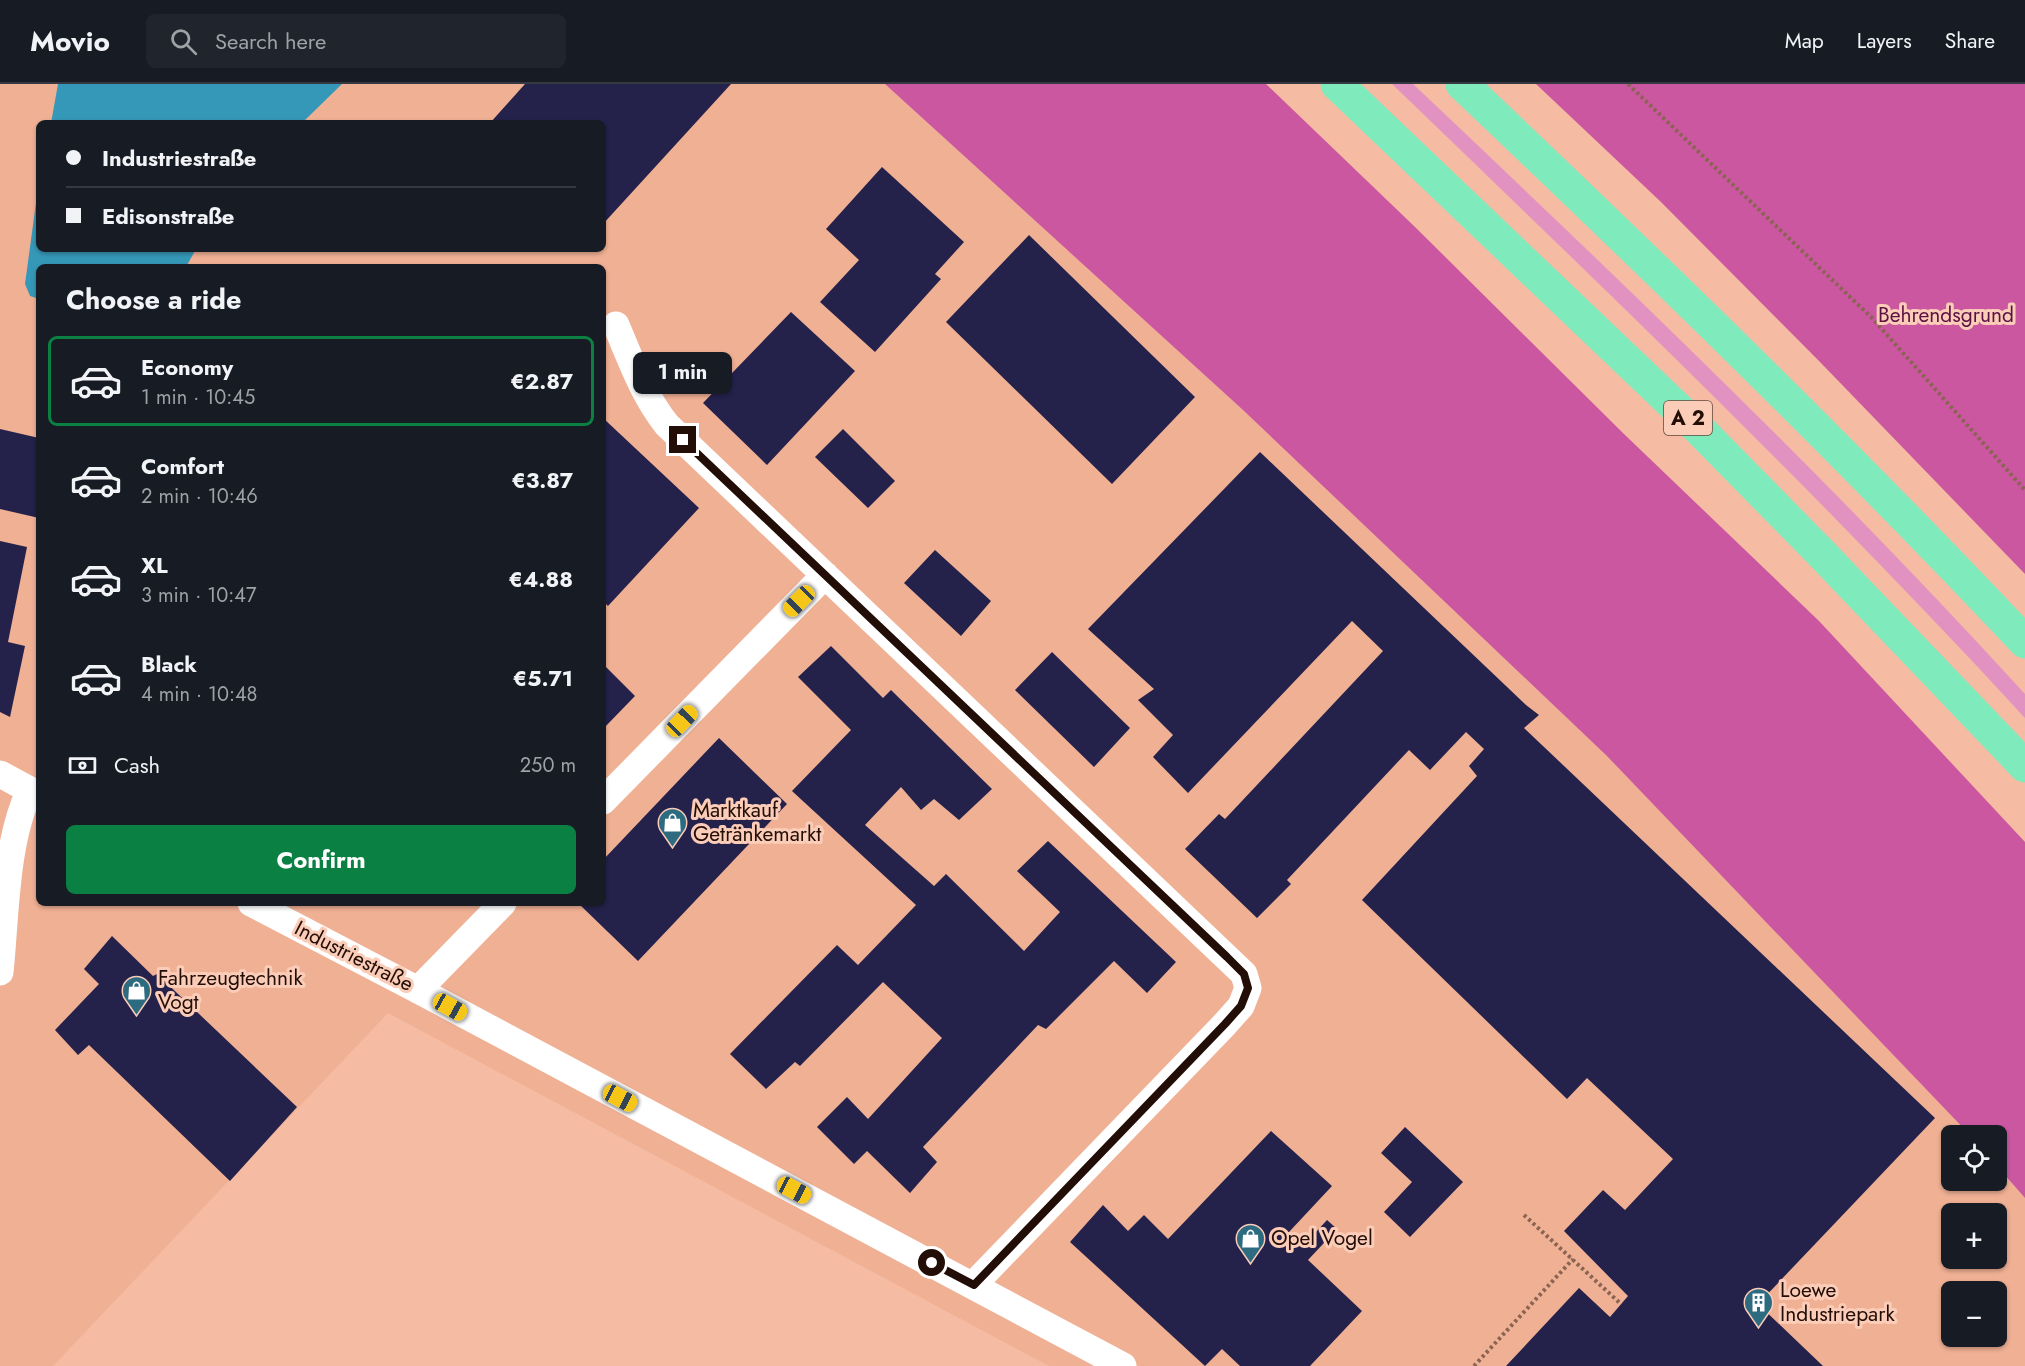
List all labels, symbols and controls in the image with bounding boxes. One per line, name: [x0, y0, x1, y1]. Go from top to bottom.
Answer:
search box: [146, 14, 566, 68]
text: Movio: [30, 21, 110, 62]
icon: search: [167, 25, 200, 58]
text: Search here: [215, 25, 326, 57]
text: Map: [1785, 26, 1824, 56]
text: Layers: [1857, 26, 1912, 56]
text: Share: [1945, 26, 1995, 56]
text: Industriestraße: [102, 142, 256, 174]
text: Edisonstraße: [102, 200, 234, 232]
text: Choose a ride: [66, 280, 241, 319]
park label: Behrendsgrund: [1878, 300, 2014, 330]
text: Economy: [141, 351, 233, 383]
callout: 1 min: [634, 353, 732, 395]
icon: car: [69, 354, 123, 408]
text: 1 min: [658, 358, 707, 387]
text: €2.87: [510, 365, 573, 397]
text: 1 min · 10:45: [141, 383, 255, 412]
road number: A 2: [1664, 401, 1712, 435]
route end: [669, 426, 696, 453]
text: Comfort: [141, 450, 224, 482]
icon: car: [69, 453, 123, 507]
text: €3.87: [511, 464, 573, 496]
text: 2 min · 10:46: [141, 482, 258, 511]
text: XL: [141, 549, 168, 581]
icon: car: [69, 552, 123, 606]
text: €4.88: [509, 563, 573, 595]
text: 3 min · 10:47: [141, 581, 256, 610]
car: [780, 582, 818, 620]
text: Black: [141, 648, 197, 680]
icon: car: [69, 651, 123, 705]
text: €5.71: [513, 662, 573, 694]
text: 4 min · 10:48: [141, 680, 258, 709]
car: [663, 702, 701, 740]
icon: cash: [66, 749, 99, 782]
text: Cash: [114, 749, 160, 781]
text: 250 m: [520, 751, 576, 780]
place label: Marktkauf Getränkemarkt: [693, 795, 821, 849]
shop icon: Marktkauf Getränkemarkt: [656, 806, 688, 848]
button: Confirm: [66, 825, 576, 894]
street label: Industriestraße: [289, 913, 419, 999]
place label: Fahrzeugtechnik Vogt: [158, 963, 303, 1017]
shop icon: Fahrzeugtechnik Vogt: [121, 974, 153, 1016]
car: [430, 990, 470, 1024]
car: [600, 1082, 640, 1114]
map controls: [1941, 1125, 2007, 1347]
button: locate: [1941, 1125, 2007, 1191]
car: [774, 1174, 814, 1206]
button: +: [1941, 1203, 2007, 1269]
shop icon: Opel Vogel: [1234, 1222, 1266, 1264]
place label: Opel Vogel: [1271, 1223, 1373, 1253]
route start: [918, 1249, 945, 1276]
place label: Loewe Industriepark: [1780, 1275, 1895, 1329]
button: −: [1941, 1281, 2007, 1347]
building icon: Loewe Industriepark: [1743, 1286, 1775, 1328]

